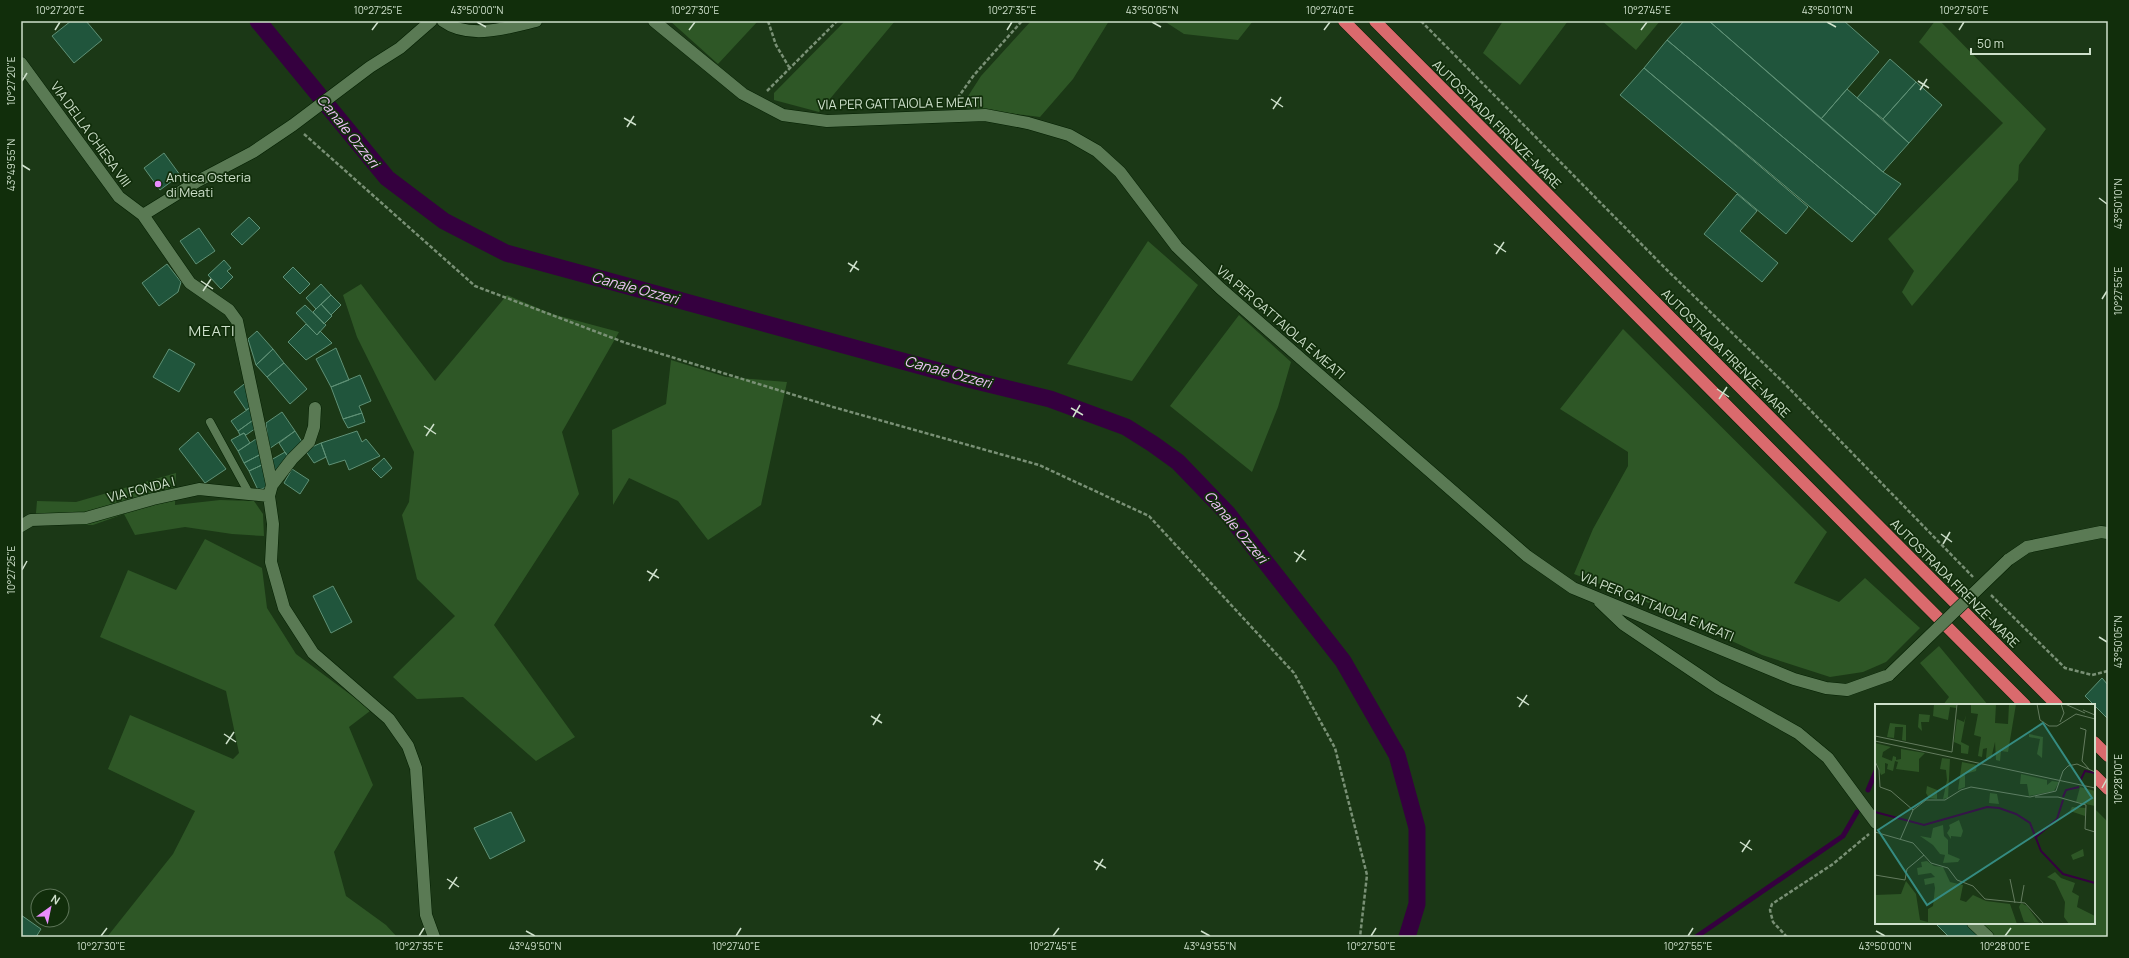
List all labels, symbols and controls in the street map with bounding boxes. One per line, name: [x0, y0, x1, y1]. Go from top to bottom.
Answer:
text: 10°27'20"E: [36, 3, 85, 17]
text: 10°27'25"E: [354, 3, 403, 17]
text: 43°50'00"N: [451, 3, 504, 17]
text: 10°27'30"E: [671, 3, 720, 17]
text: 10°27'35"E: [988, 3, 1036, 17]
text: 43°50'05"N: [1126, 3, 1178, 17]
text: 10°27'40"E: [1306, 3, 1354, 17]
text: 10°27'45"E: [1623, 3, 1671, 17]
text: 43°50'10"N: [1802, 3, 1853, 17]
text: 10°27'50"E: [1940, 3, 1989, 17]
scale bar: [1971, 30, 2090, 56]
text: 50 m: [1977, 35, 2004, 52]
text: 10°27'20"E: [4, 56, 18, 105]
street label: AUTOSTRADA FIRENZE-MARE: [1429, 56, 1565, 192]
street label: VIA DELLA CHIESA VIII: [47, 78, 135, 190]
water label: Canale Ozzeri: [313, 90, 385, 173]
street label: VIA PER GATTAIOLA E MEATI: [817, 93, 983, 113]
text: 43°49'55"N: [4, 139, 18, 191]
place label: Antica Osteria di Meati: [166, 168, 251, 201]
text: 43°50'10"N: [2111, 178, 2125, 229]
marker: Antica Osteria di Meati: [153, 179, 163, 189]
street label: VIA PER GATTAIOLA E MEATI: [1213, 261, 1349, 383]
text: 10°27'55"E: [2111, 266, 2125, 315]
water label: Canale Ozzeri: [590, 267, 682, 309]
street label: AUTOSTRADA FIRENZE-MARE: [1658, 285, 1794, 421]
district label: MEATI: [188, 320, 236, 341]
water label: Canale Ozzeri: [903, 351, 995, 393]
street label: VIA FONDA I: [105, 472, 177, 506]
water label: Canale Ozzeri: [1200, 486, 1273, 568]
street label: AUTOSTRADA FIRENZE-MARE: [1887, 515, 2023, 651]
text: 10°27'25"E: [4, 545, 18, 594]
street label: VIA PER GATTAIOLA E MEATI: [1577, 567, 1737, 645]
text: 43°50'05"N: [2111, 616, 2125, 668]
inset map: [1875, 704, 2095, 924]
text: 10°28'00"E: [2111, 754, 2125, 804]
north arrow: [30, 888, 70, 928]
text: N: [48, 891, 63, 908]
text: 10°27'30"E: [77, 939, 126, 953]
text: 10°27'35"E: [395, 939, 443, 953]
text: 43°49'50"N: [509, 939, 562, 953]
text: 10°27'40"E: [712, 939, 760, 953]
text: 10°27'45"E: [1029, 939, 1077, 953]
text: 43°49'55"N: [1184, 939, 1236, 953]
text: 10°27'50"E: [1347, 939, 1396, 953]
text: 10°27'55"E: [1664, 939, 1713, 953]
text: 43°50'00"N: [1859, 939, 1912, 953]
text: 10°28'00"E: [1980, 939, 2030, 953]

